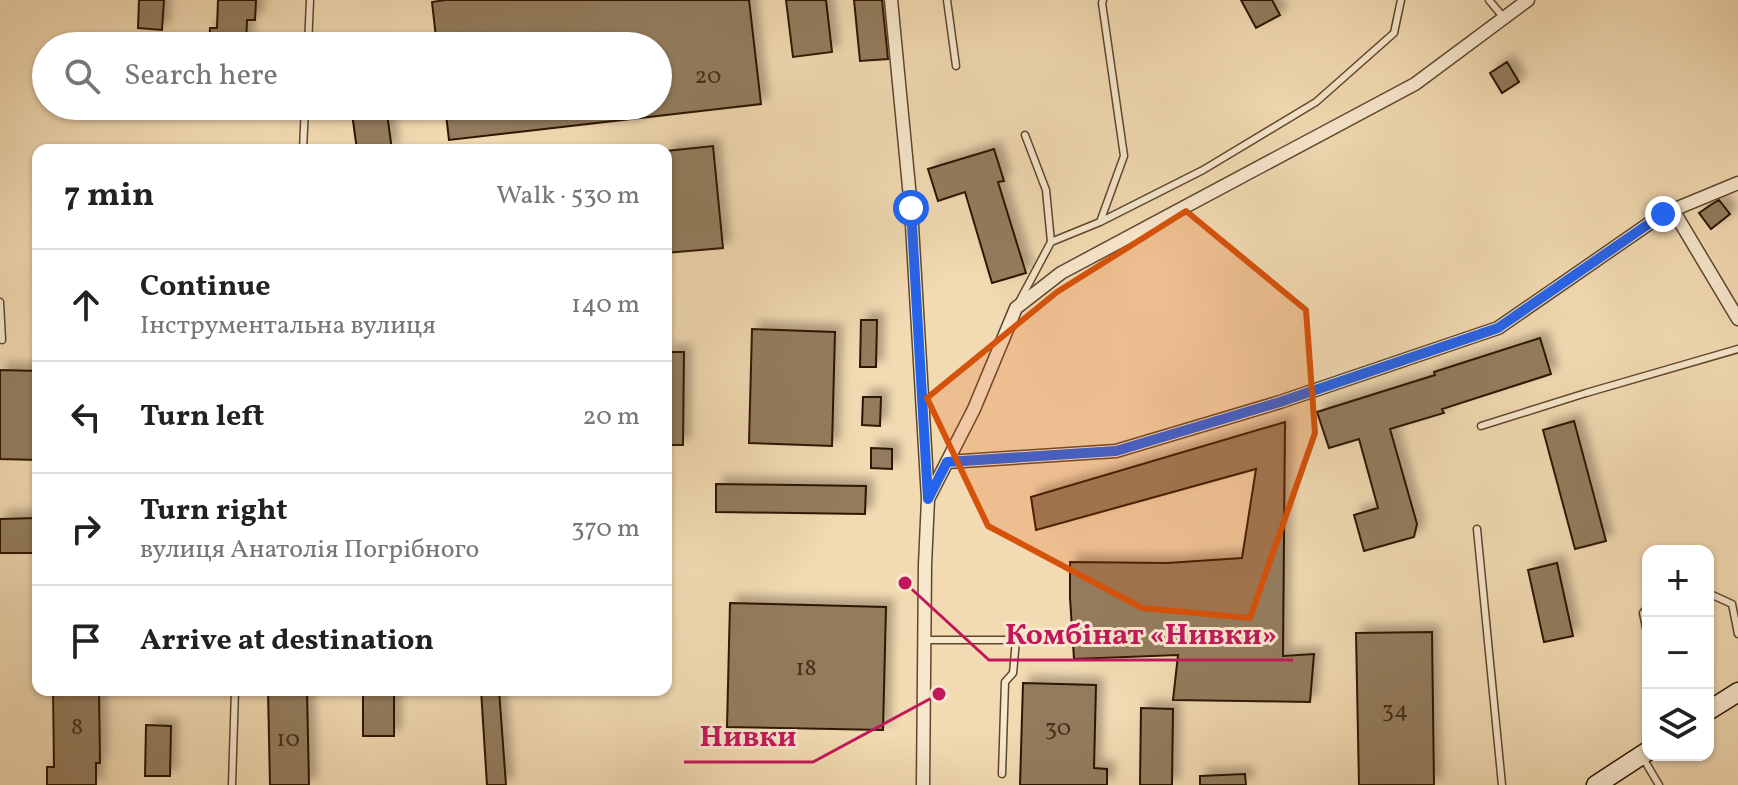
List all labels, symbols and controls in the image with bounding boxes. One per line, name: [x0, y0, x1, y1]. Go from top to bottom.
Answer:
search box: [32, 32, 672, 120]
icon: search: [60, 54, 104, 98]
text: Search here: [124, 55, 278, 97]
house number: 20: [694, 60, 722, 94]
text: 7 min: [64, 173, 154, 220]
text: Walk · 530 m: [496, 178, 640, 214]
route start: [893, 190, 929, 226]
route end: [1645, 196, 1681, 232]
text: Continue: [140, 266, 271, 308]
icon: ahead: [64, 283, 108, 327]
text: 140 m: [571, 287, 640, 323]
text: Інструментальна вулиця: [140, 308, 436, 344]
icon: left: [64, 395, 108, 439]
text: Turn left: [140, 396, 264, 438]
text: 20 m: [582, 399, 640, 435]
text: Turn right: [140, 490, 288, 532]
icon: right: [64, 507, 108, 551]
text: 370 m: [571, 511, 640, 547]
text: вулиця Анатолія Погрібного: [140, 532, 479, 568]
map controls: [1642, 545, 1714, 761]
button: +: [1642, 545, 1714, 617]
callout: Комбінат «Нивки»: [989, 606, 1293, 660]
text: Комбінат «Нивки»: [1005, 615, 1277, 657]
button: −: [1642, 617, 1714, 689]
icon: arrive: [64, 619, 108, 663]
text: Arrive at destination: [140, 620, 434, 662]
house number: 18: [795, 652, 817, 686]
button: layers: [1642, 689, 1714, 761]
house number: 34: [1382, 694, 1408, 728]
callout: Нивки: [684, 708, 813, 762]
house number: 8: [71, 711, 83, 745]
house number: 30: [1045, 712, 1071, 746]
text: Нивки: [700, 717, 796, 759]
house number: 10: [276, 723, 300, 757]

